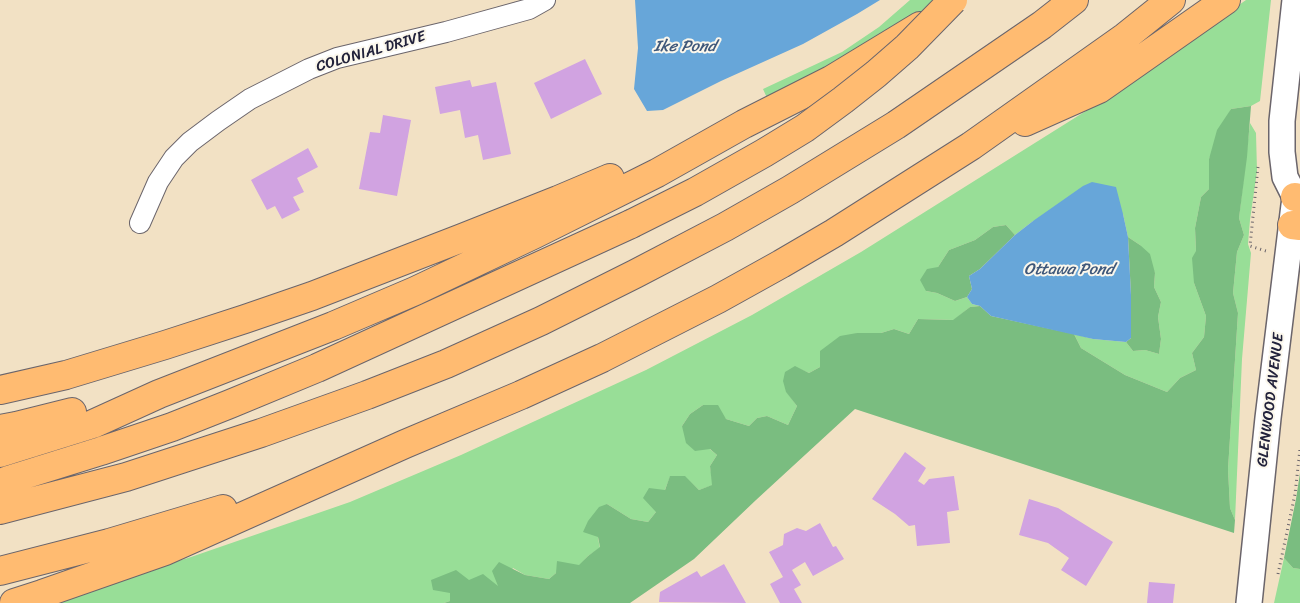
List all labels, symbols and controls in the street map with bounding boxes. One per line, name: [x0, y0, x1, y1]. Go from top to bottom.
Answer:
street label: COLONIAL DRIVE: [314, 28, 428, 76]
water label: Ike Pond: [654, 37, 716, 57]
water label: Ottawa Pond: [1024, 260, 1114, 280]
street label: GLENWOOD AVENUE: [1254, 332, 1288, 468]

